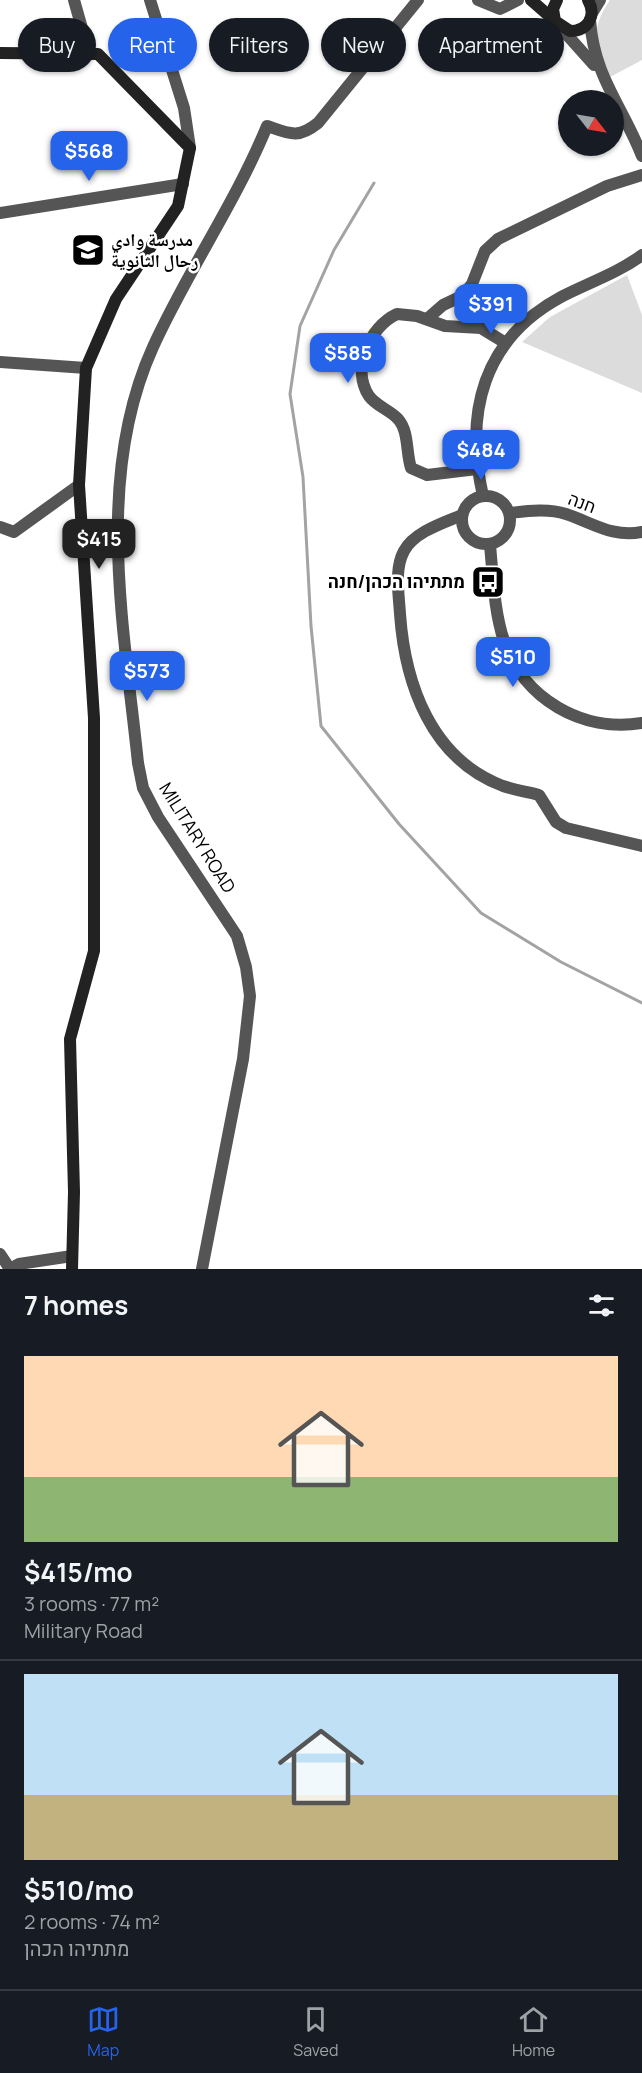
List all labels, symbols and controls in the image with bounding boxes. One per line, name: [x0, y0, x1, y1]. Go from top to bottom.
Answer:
chip: Buy: [18, 18, 96, 72]
chip: Rent: [108, 18, 197, 72]
chip: Filters: [209, 18, 309, 72]
chip: New: [321, 18, 406, 72]
chip: Apartment: [418, 18, 564, 72]
north arrow: [558, 90, 624, 156]
map controls: [558, 90, 624, 156]
pin: $568: [53, 131, 125, 182]
text: $568: [65, 137, 113, 164]
place label: مدرسة وادي رحال الثانوية: [111, 227, 198, 272]
school or university icon: مدرسة وادي رحال الثانوية: [70, 232, 106, 268]
pin: $391: [455, 284, 527, 335]
text: $391: [468, 290, 514, 317]
pin: $585: [312, 333, 384, 384]
text: $585: [324, 339, 372, 366]
pin: $484: [445, 430, 517, 481]
text: $484: [456, 436, 506, 463]
street label: חנה: [565, 486, 600, 518]
pin: $415: [63, 519, 135, 570]
text: $415: [76, 525, 122, 552]
bus stop icon: מתתיהו הכהן/חנה: [470, 564, 506, 600]
place label: מתתיהו הכהן/חנה: [328, 569, 465, 593]
pin: $510: [477, 637, 549, 688]
text: $510: [490, 643, 536, 670]
pin: $573: [111, 651, 183, 702]
text: $573: [124, 657, 170, 684]
street label: MILITARY ROAD: [154, 778, 241, 897]
text: 7 homes: [24, 1287, 128, 1323]
icon: filters: [585, 1289, 618, 1322]
icon: home: [267, 1395, 375, 1503]
text: $415/mo: [24, 1554, 132, 1590]
text: 3 rooms · 77 m²: [24, 1590, 159, 1617]
text: Military Road: [24, 1617, 143, 1644]
icon: home: [267, 1713, 375, 1821]
text: $510/mo: [24, 1872, 134, 1908]
text: 2 rooms · 74 m²: [24, 1908, 160, 1935]
text: מתתיהו הכהן: [24, 1935, 129, 1962]
tab: Map: [87, 2003, 120, 2061]
tab: Saved: [293, 2003, 338, 2061]
tab: Home: [512, 2003, 555, 2061]

